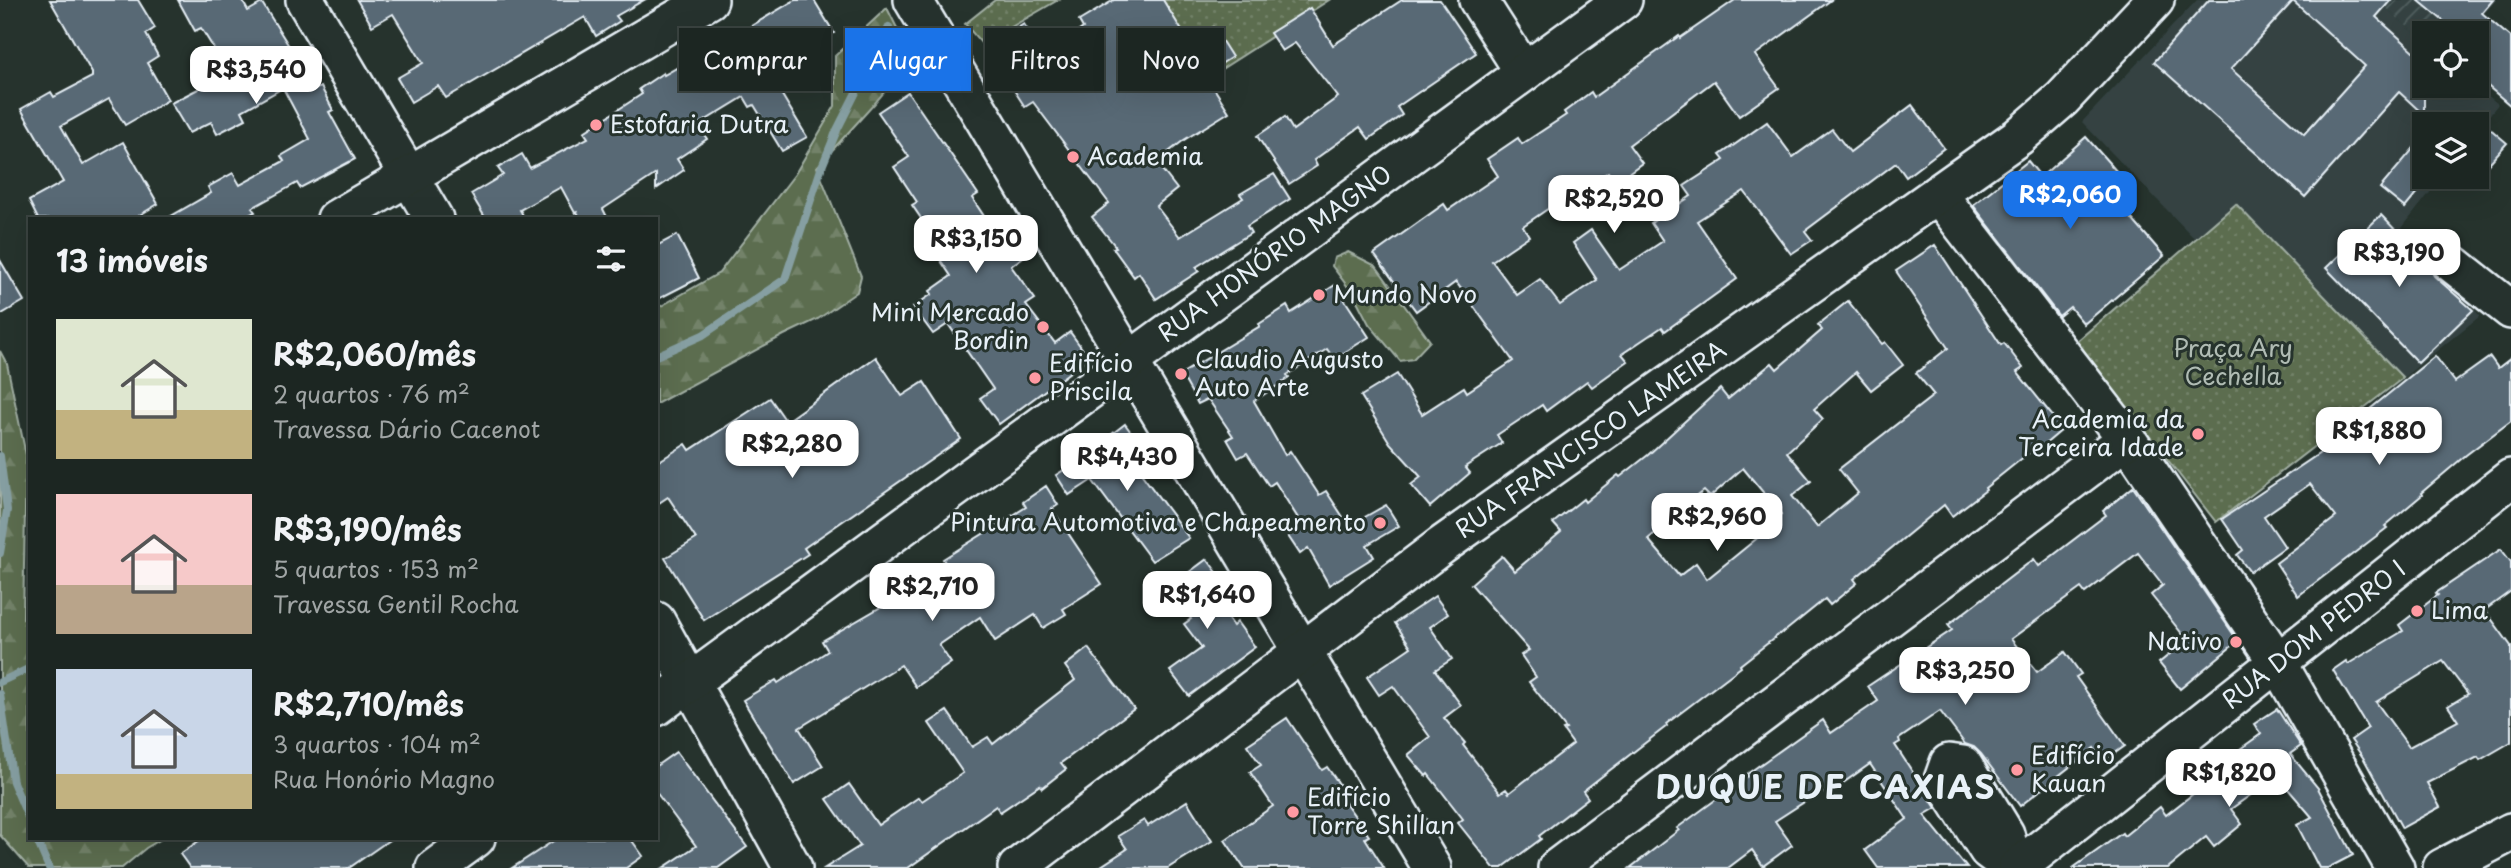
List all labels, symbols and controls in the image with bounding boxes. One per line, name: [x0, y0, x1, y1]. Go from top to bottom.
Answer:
map controls: [2412, 21, 2489, 189]
button: locate: [2412, 21, 2489, 98]
chip: Comprar: [679, 28, 831, 91]
chip: Alugar: [845, 28, 971, 91]
chip: Filtros: [985, 28, 1104, 91]
chip: Novo: [1118, 28, 1224, 91]
pin: R$3,540: [191, 46, 321, 106]
text: R$3,540: [206, 51, 306, 86]
place label: Estofaria Dutra: [610, 105, 789, 141]
button: layers: [2412, 112, 2489, 189]
marker: Estofaria Dutra: [588, 117, 604, 133]
place label: Academia: [1087, 137, 1203, 173]
marker: Academia: [1065, 149, 1081, 165]
street label: RUA HONÓRIO MAGNO: [1149, 155, 1398, 350]
pin: R$2,060: [2005, 172, 2135, 231]
pin: R$2,520: [1549, 176, 1679, 235]
text: R$2,060: [2019, 176, 2121, 211]
text: R$2,520: [1564, 180, 1664, 215]
pin: R$3,150: [911, 216, 1041, 275]
text: R$3,150: [930, 220, 1022, 255]
pin: R$3,190: [2334, 230, 2464, 289]
text: R$3,190: [2353, 234, 2445, 269]
text: 13 imóveis: [56, 237, 208, 282]
icon: filters: [592, 240, 630, 278]
place label: Mundo Novo: [1333, 275, 1477, 311]
marker: Mundo Novo: [1311, 287, 1327, 303]
place label: Mini Mercado Bordin: [871, 293, 1029, 357]
marker: Mini Mercado Bordin: [1035, 319, 1051, 335]
park label: Praça Ary Cechella: [2173, 329, 2293, 393]
text: R$2,060/mês: [273, 331, 476, 376]
street label: RUA FRANCISCO LAMEIRA: [1447, 331, 1733, 546]
place label: Claudio Augusto Auto Arte: [1195, 340, 1384, 404]
place label: Edifício Priscila: [1049, 344, 1133, 408]
icon: home: [112, 347, 196, 431]
marker: Claudio Augusto Auto Arte: [1173, 366, 1189, 382]
marker: Edifício Priscila: [1027, 370, 1043, 386]
text: 2 quartos · 76 m²: [273, 376, 470, 411]
place label: Academia da Terceira Idade: [2018, 400, 2184, 464]
pin: R$1,880: [2314, 407, 2444, 467]
text: Travessa Dário Cacenot: [273, 411, 540, 446]
text: R$1,880: [2332, 412, 2426, 447]
pin: R$2,280: [727, 420, 857, 480]
text: R$2,280: [742, 425, 842, 460]
marker: Academia da Terceira Idade: [2190, 426, 2206, 442]
pin: R$4,430: [1062, 434, 1192, 493]
text: R$4,430: [1077, 438, 1177, 473]
pin: R$2,960: [1652, 494, 1782, 553]
text: R$2,960: [1667, 498, 1767, 533]
place label: Pintura Automotiva e Chapeamento: [950, 503, 1366, 539]
text: R$3,190/mês: [273, 506, 462, 551]
marker: Pintura Automotiva e Chapeamento: [1372, 515, 1388, 531]
icon: home: [112, 522, 196, 606]
street label: RUA DOM PEDRO I: [2213, 550, 2412, 717]
text: 5 quartos · 153 m²: [273, 551, 479, 586]
pin: R$2,710: [867, 564, 997, 623]
text: R$2,710: [886, 568, 979, 603]
pin: R$1,640: [1142, 572, 1272, 631]
text: R$1,640: [1159, 576, 1255, 611]
text: Travessa Gentil Rocha: [273, 586, 518, 621]
place label: Lima: [2431, 591, 2488, 627]
marker: Lima: [2409, 603, 2425, 619]
place label: Nativo: [2147, 622, 2222, 658]
marker: Nativo: [2228, 634, 2244, 650]
pin: R$3,250: [1900, 648, 2030, 707]
text: R$3,250: [1915, 652, 2015, 687]
text: R$2,710/mês: [273, 681, 464, 726]
icon: home: [112, 697, 196, 781]
text: 3 quartos · 104 m²: [273, 726, 481, 761]
place label: Edifício Kauan: [2031, 736, 2115, 800]
pin: R$1,820: [2164, 750, 2294, 809]
text: R$1,820: [2182, 754, 2276, 789]
text: Rua Honório Magno: [273, 761, 495, 796]
district label: DUQUE DE CAXIAS: [1655, 762, 1997, 810]
marker: Edifício Kauan: [2009, 762, 2025, 778]
place label: Edifício Torre Shillan: [1307, 778, 1455, 842]
marker: Edifício Torre Shillan: [1285, 804, 1301, 820]

